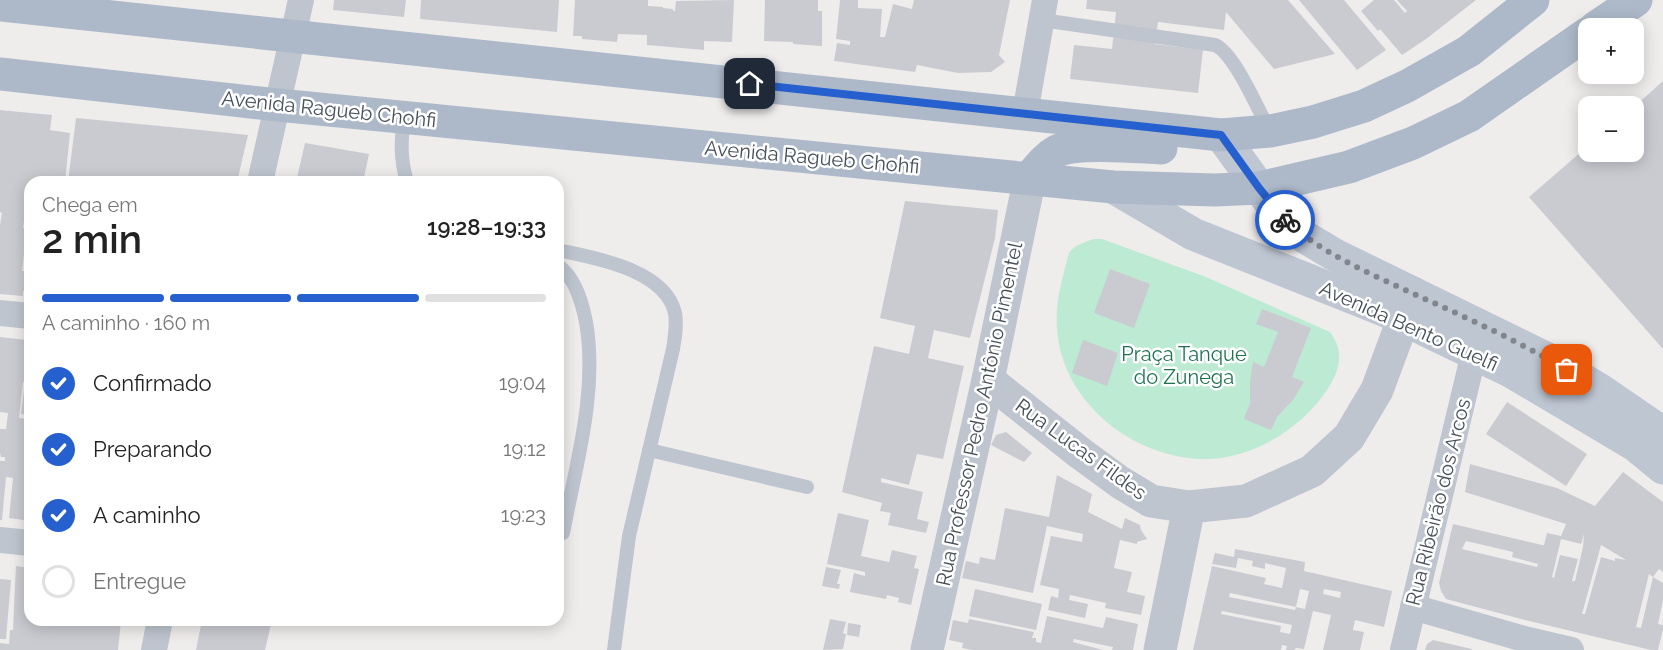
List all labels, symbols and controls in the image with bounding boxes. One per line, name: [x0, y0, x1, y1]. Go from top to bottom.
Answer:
map controls: [1578, 18, 1644, 162]
button: +: [1578, 18, 1644, 84]
pin: [724, 58, 775, 109]
icon: home: [733, 67, 766, 100]
street label: Avenida Ragueb Chohfi: [221, 86, 437, 132]
button: −: [1578, 96, 1644, 162]
street label: Avenida Ragueb Chohfi: [704, 136, 920, 178]
courier: [1255, 190, 1315, 250]
text: Chega em: [42, 193, 138, 217]
icon: bike: [1269, 204, 1302, 237]
text: 19:28–19:33: [427, 214, 546, 240]
text: 2 min: [42, 216, 142, 262]
street label: Rua Professor Pedro Antônio Pimentel: [931, 239, 1027, 588]
street label: Avenida Bento Guelfi: [1316, 276, 1502, 376]
text: A caminho · 160 m: [42, 311, 210, 335]
park label: Praça Tanque do Zunega: [1121, 342, 1247, 389]
pin: [1541, 344, 1592, 395]
icon: bag: [1550, 353, 1583, 386]
icon: check: [42, 367, 75, 400]
text: Confirmado: [93, 370, 212, 396]
text: 19:04: [499, 371, 546, 395]
street label: Rua Lucas Fildes: [1011, 393, 1151, 505]
street label: Rua Ribeirão dos Arcos: [1401, 396, 1475, 608]
icon: check: [42, 433, 75, 466]
text: Preparando: [93, 436, 212, 462]
text: 19:12: [503, 437, 546, 461]
icon: check: [42, 499, 75, 532]
text: A caminho: [93, 502, 201, 528]
text: 19:23: [501, 503, 546, 527]
text: Entregue: [93, 568, 186, 594]

